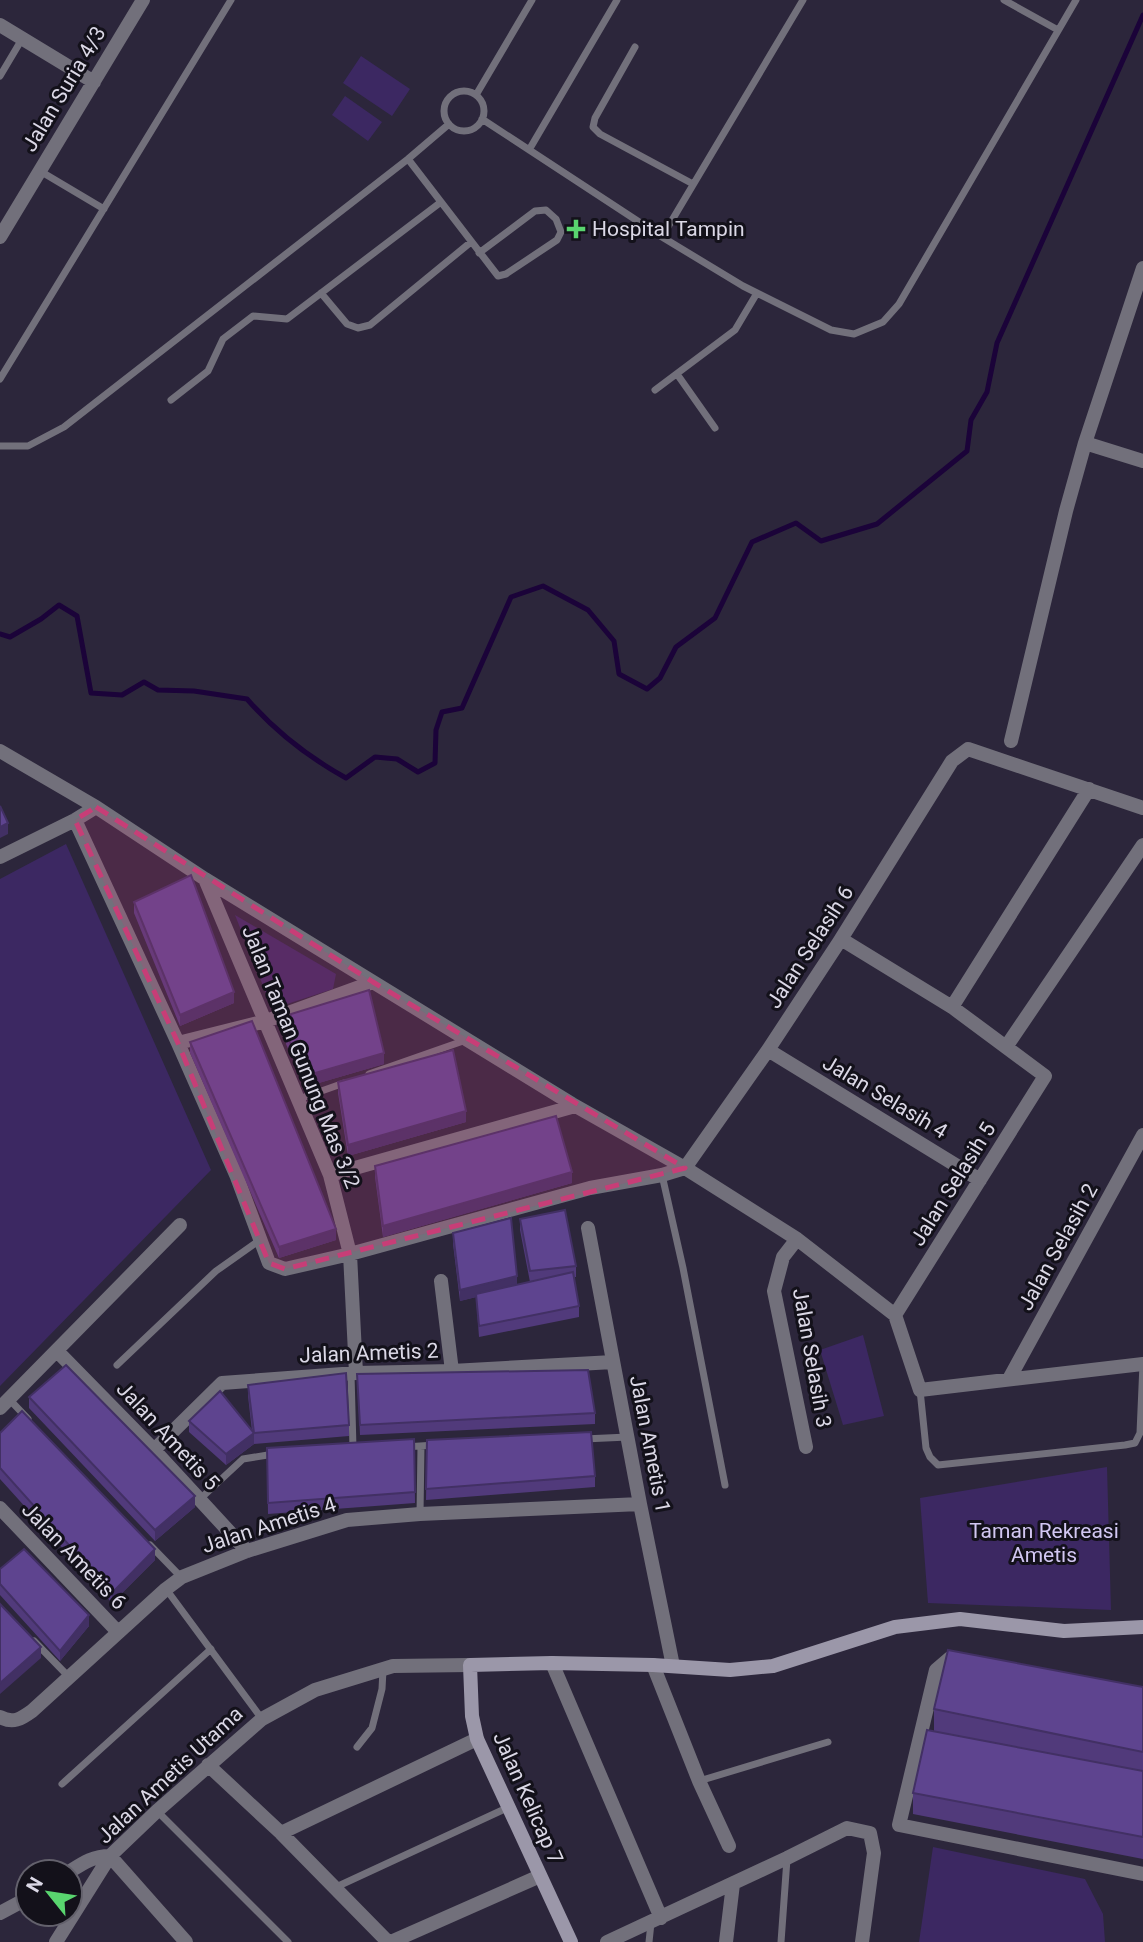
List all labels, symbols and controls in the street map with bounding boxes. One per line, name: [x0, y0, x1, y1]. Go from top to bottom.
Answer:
street label: Jalan Suria 4/3: [17, 22, 111, 156]
place label: Hospital Tampin: [592, 217, 745, 241]
marker: Hospital Tampin: [566, 219, 586, 239]
street label: Jalan Selasih 6: [762, 881, 858, 1013]
street label: Jalan Taman Gunung Mas 3/2: [237, 922, 365, 1192]
street label: Jalan Selasih 4: [818, 1050, 952, 1144]
street label: Jalan Selasih 5: [905, 1118, 1001, 1250]
street label: Jalan Selasih 2: [1013, 1179, 1103, 1314]
street label: Jalan Selasih 3: [788, 1286, 836, 1430]
street label: Jalan Ametis 2: [299, 1339, 439, 1367]
street label: Jalan Ametis 1: [625, 1373, 675, 1515]
street label: Jalan Ametis 5: [112, 1377, 224, 1495]
street label: Jalan Ametis 4: [199, 1492, 339, 1558]
street label: Jalan Ametis 6: [17, 1498, 131, 1614]
park label: Taman Rekreasi Ametis: [969, 1519, 1119, 1567]
street label: Jalan Ametis Utama: [93, 1702, 247, 1848]
street label: Jalan Kelicap 7: [488, 1728, 568, 1868]
north arrow: [14, 1858, 84, 1928]
text: N: [21, 1873, 48, 1896]

